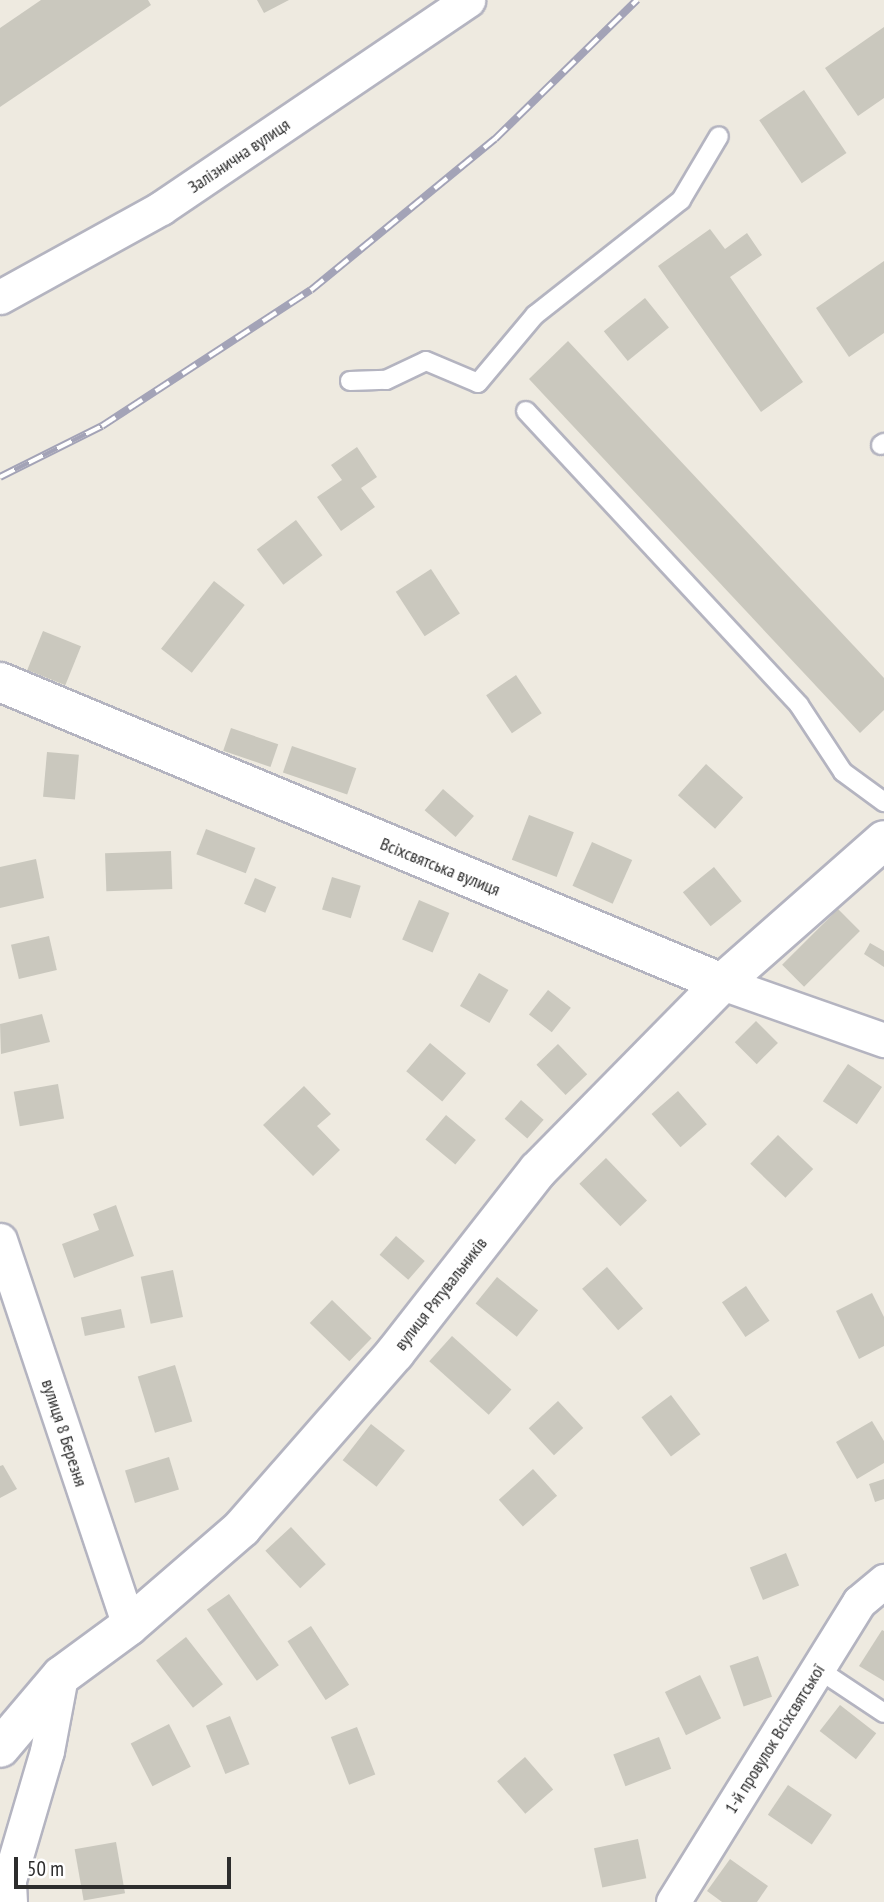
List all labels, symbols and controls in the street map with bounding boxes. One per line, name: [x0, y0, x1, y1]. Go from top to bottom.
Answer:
street label: Залізнична вулиця: [184, 114, 294, 198]
street label: Всіхсвятська вулиця: [377, 833, 503, 901]
street label: вулиця Рятувальників: [390, 1233, 492, 1355]
street label: вулиця 8 Березня: [37, 1377, 91, 1489]
street label: 1-й провулок Всіхсвятської: [720, 1660, 830, 1818]
scale bar: [18, 1842, 234, 1886]
text: 50 m: [27, 1855, 64, 1882]

